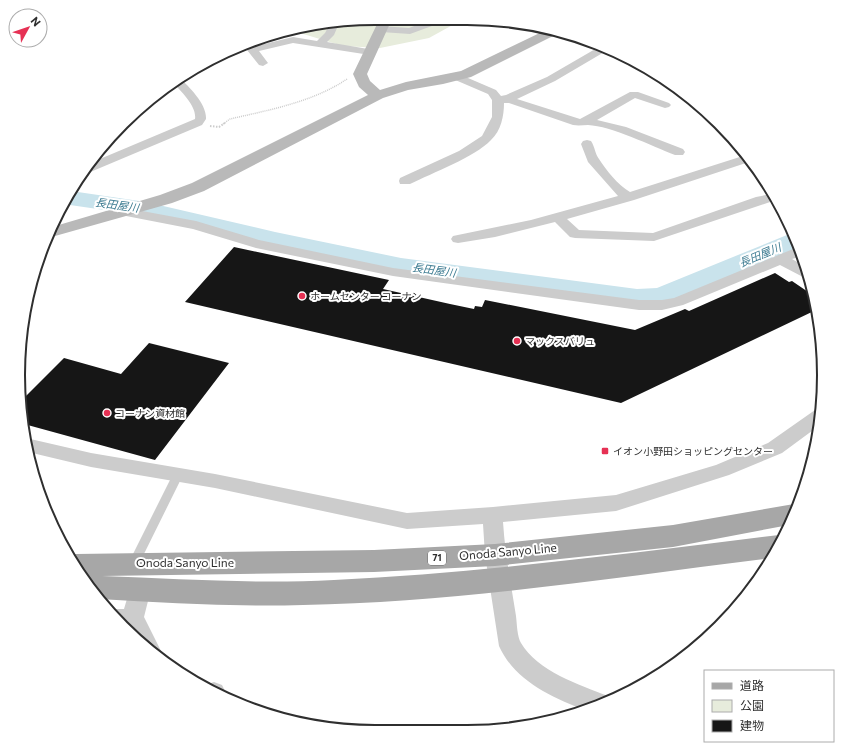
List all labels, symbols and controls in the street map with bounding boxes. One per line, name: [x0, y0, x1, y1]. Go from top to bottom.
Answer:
north arrow: [8, 8, 48, 48]
text: N: [28, 14, 44, 29]
water label: 長田屋川: [94, 195, 141, 214]
water label: 長田屋川: [737, 240, 784, 269]
water label: 長田屋川: [411, 260, 458, 279]
place label: ホームセンター コーナン: [310, 290, 422, 302]
marker: ホームセンター コーナン: [297, 291, 307, 301]
place label: マックスバリュ: [525, 335, 595, 347]
marker: マックスバリュ: [512, 336, 522, 346]
place label: コーナン資材館: [115, 407, 185, 419]
marker: コーナン資材館: [102, 408, 112, 418]
place label: イオン小野田ショッピングセンター: [613, 445, 773, 457]
marker: イオン小野田ショッピングセンター: [600, 446, 610, 456]
street label: Onoda Sanyo Line: [458, 540, 557, 562]
road number: 71: [428, 551, 446, 565]
street label: Onoda Sanyo Line: [136, 555, 234, 569]
legend: [704, 670, 834, 742]
text: 道路: [740, 678, 764, 692]
text: 公園: [740, 698, 764, 712]
text: 建物: [740, 718, 764, 732]

